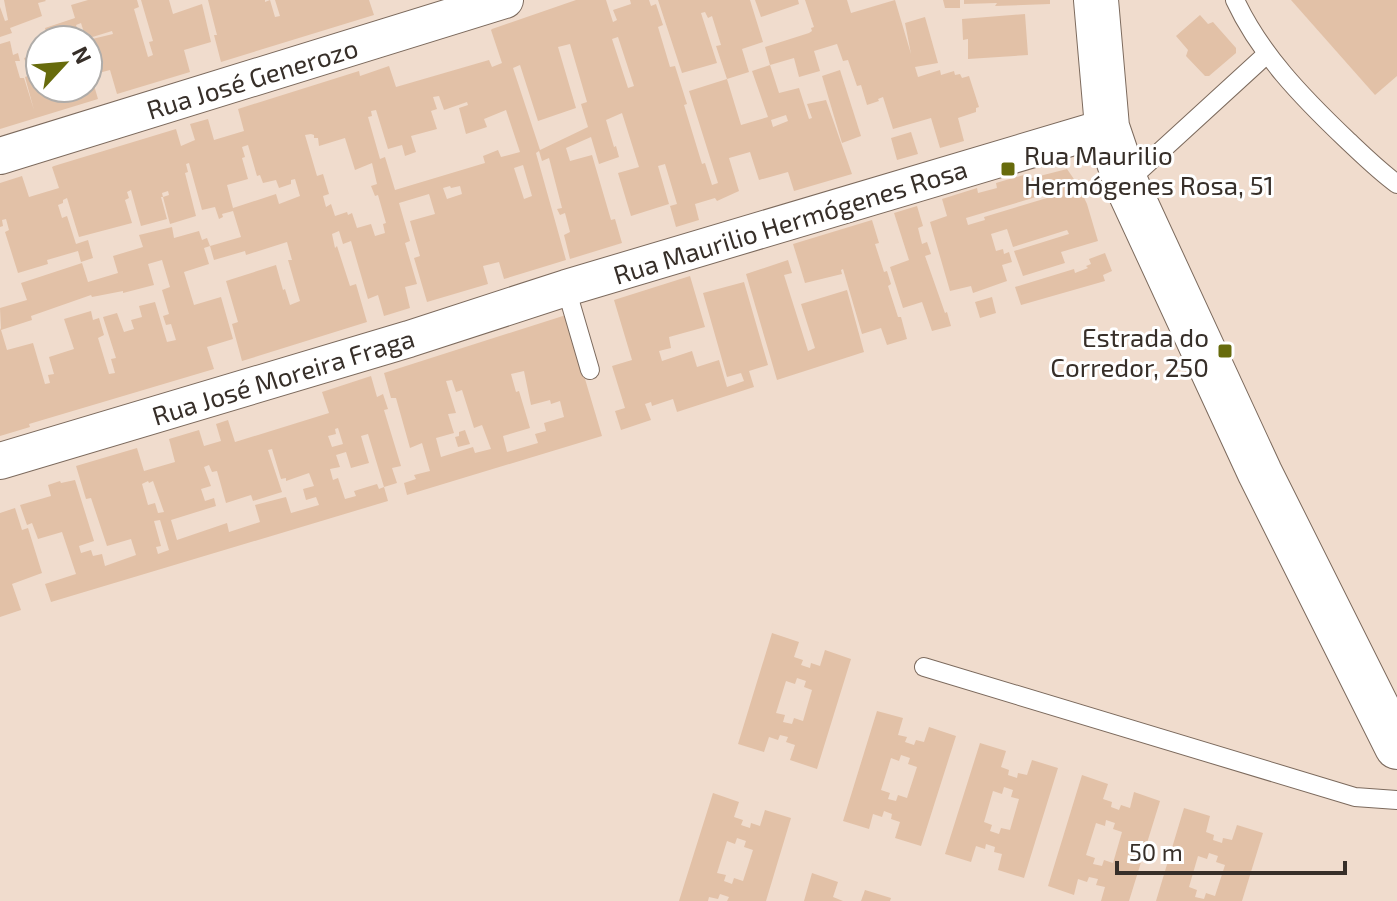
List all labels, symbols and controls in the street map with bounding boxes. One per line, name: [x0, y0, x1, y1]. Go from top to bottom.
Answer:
north arrow: [24, 24, 104, 104]
street label: Rua José Generozo: [143, 31, 361, 125]
text: N: [68, 42, 98, 68]
place label: Rua Maurilio Hermógenes Rosa, 51: [1024, 139, 1274, 200]
street label: Rua Maurilio Hermógenes Rosa: [609, 152, 971, 290]
marker: Rua Maurilio Hermógenes Rosa, 51: [999, 160, 1017, 178]
street label: Rua José Moreira Fraga: [148, 321, 418, 431]
place label: Estrada do Corredor, 250: [1050, 321, 1209, 382]
marker: Estrada do Corredor, 250: [1216, 342, 1234, 360]
scale bar: [1117, 825, 1345, 875]
text: 50 m: [1129, 837, 1183, 866]

